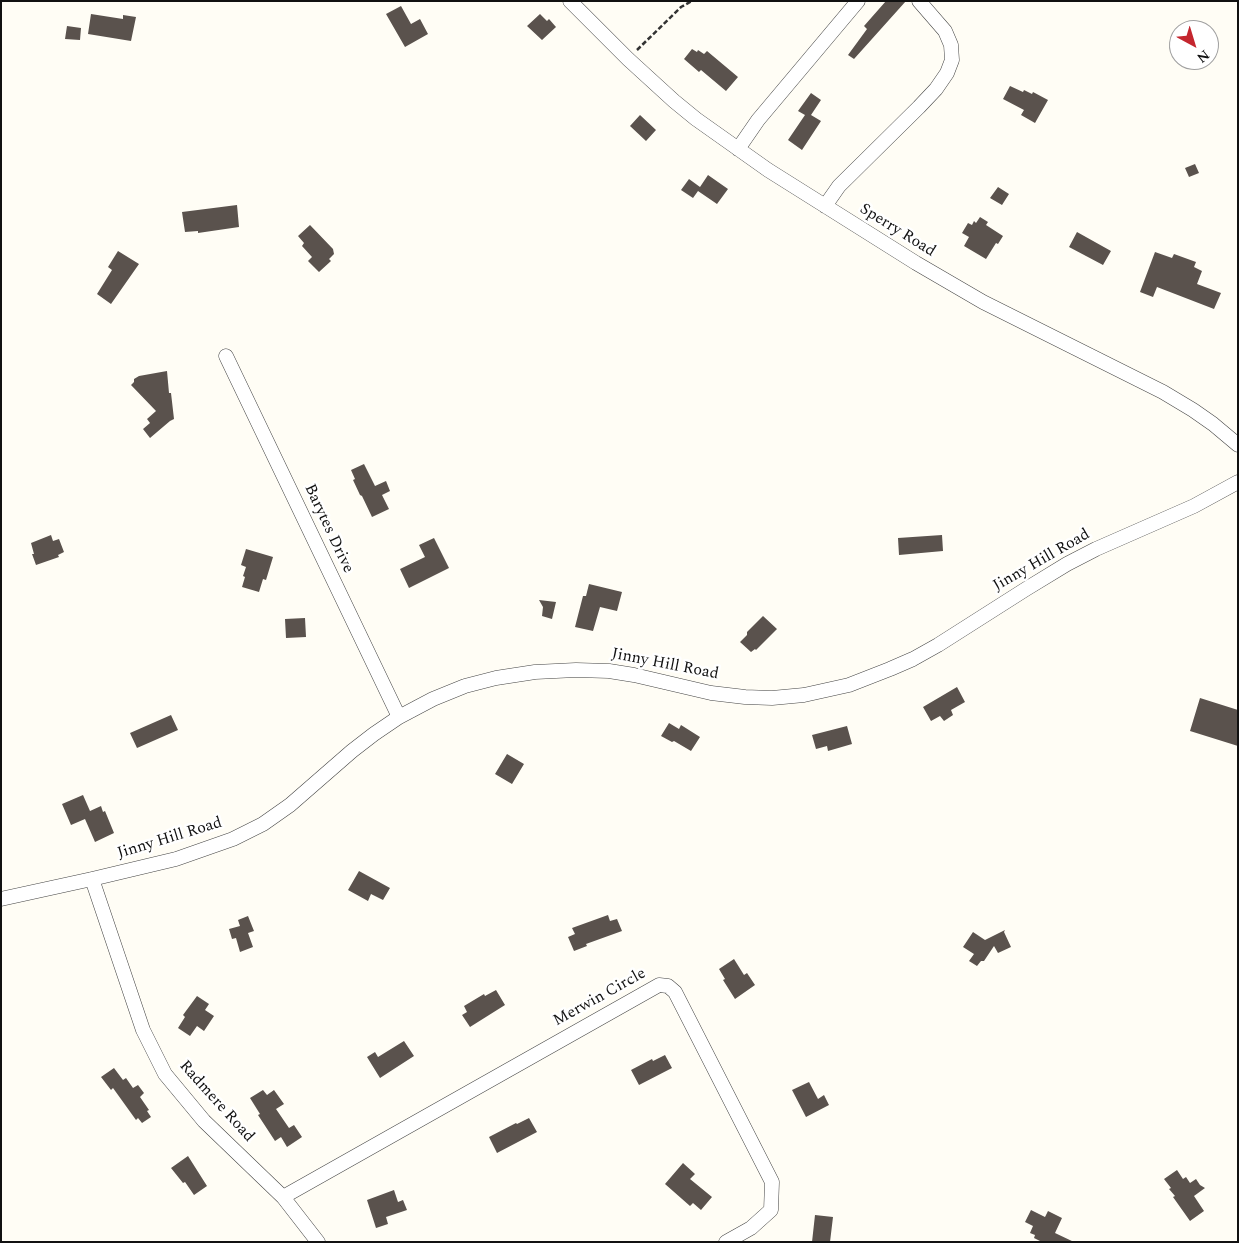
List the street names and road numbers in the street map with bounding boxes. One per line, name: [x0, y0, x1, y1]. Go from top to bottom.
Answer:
street label: Sperry Road: [856, 200, 938, 262]
street label: Barytes Drive: [299, 481, 357, 577]
street label: Jinny Hill Road: [990, 526, 1094, 596]
street label: Jinny Hill Road: [610, 645, 720, 685]
street label: Jinny Hill Road: [115, 814, 225, 864]
street label: Merwin Circle: [550, 965, 650, 1031]
street label: Radmere Road: [174, 1057, 258, 1147]

